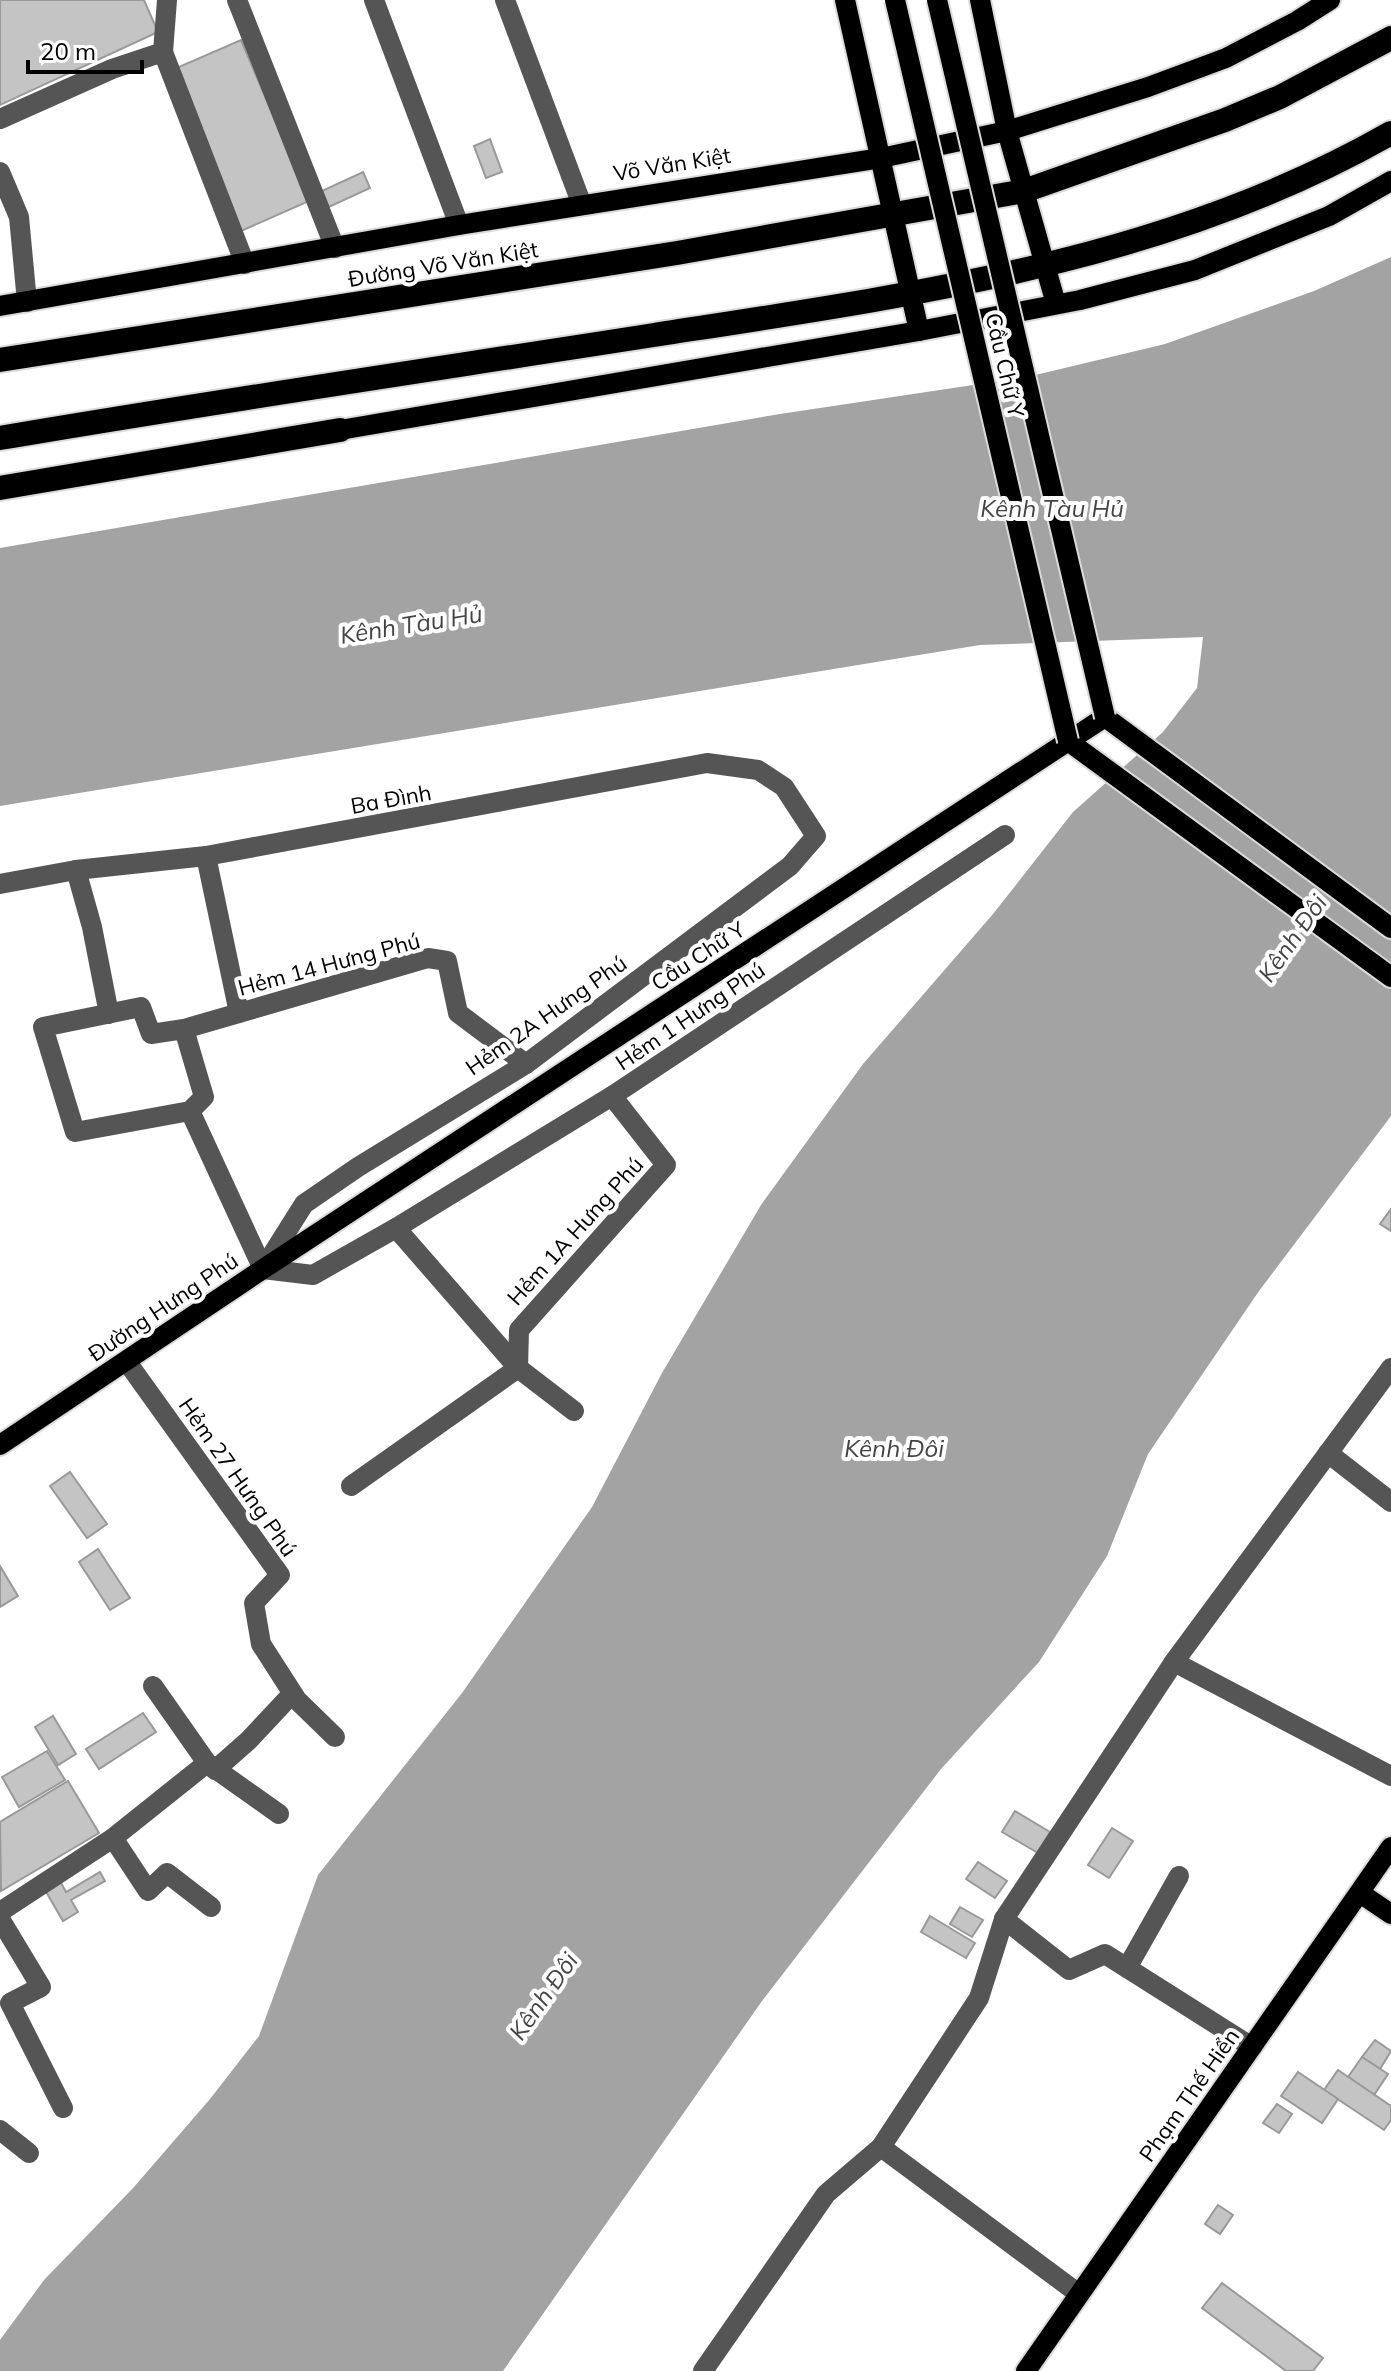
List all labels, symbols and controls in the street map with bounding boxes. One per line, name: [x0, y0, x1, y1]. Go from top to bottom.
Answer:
scale bar: [28, 24, 142, 74]
text: 20 m: [40, 36, 96, 66]
street label: Võ Văn Kiệt: [611, 141, 733, 187]
street label: Đường Võ Văn Kiệt: [346, 235, 540, 293]
street label: Cầu Chữ Y: [979, 310, 1031, 421]
water label: Kênh Tàu Hủ: [980, 493, 1124, 523]
water label: Kênh Tàu Hủ: [338, 598, 484, 650]
street label: Ba Đình: [349, 778, 433, 820]
water label: Kênh Đôi: [1251, 888, 1333, 987]
street label: Cầu Chữ Y: [646, 915, 751, 997]
street label: Hẻm 14 Hưng Phú: [235, 926, 423, 1002]
street label: Hẻm 2A Hưng Phú: [460, 949, 632, 1081]
street label: Hẻm 1 Hưng Phú: [610, 956, 770, 1076]
street label: Hẻm 1A Hưng Phú: [501, 1151, 649, 1311]
street label: Đường Hưng Phú: [83, 1246, 243, 1368]
street label: Hẻm 27 Hưng Phú: [173, 1392, 303, 1562]
water label: Kênh Đôi: [844, 1433, 944, 1463]
water label: Kênh Đôi: [502, 1946, 584, 2045]
street label: Phạm Thế Hiển: [1133, 2023, 1245, 2167]

